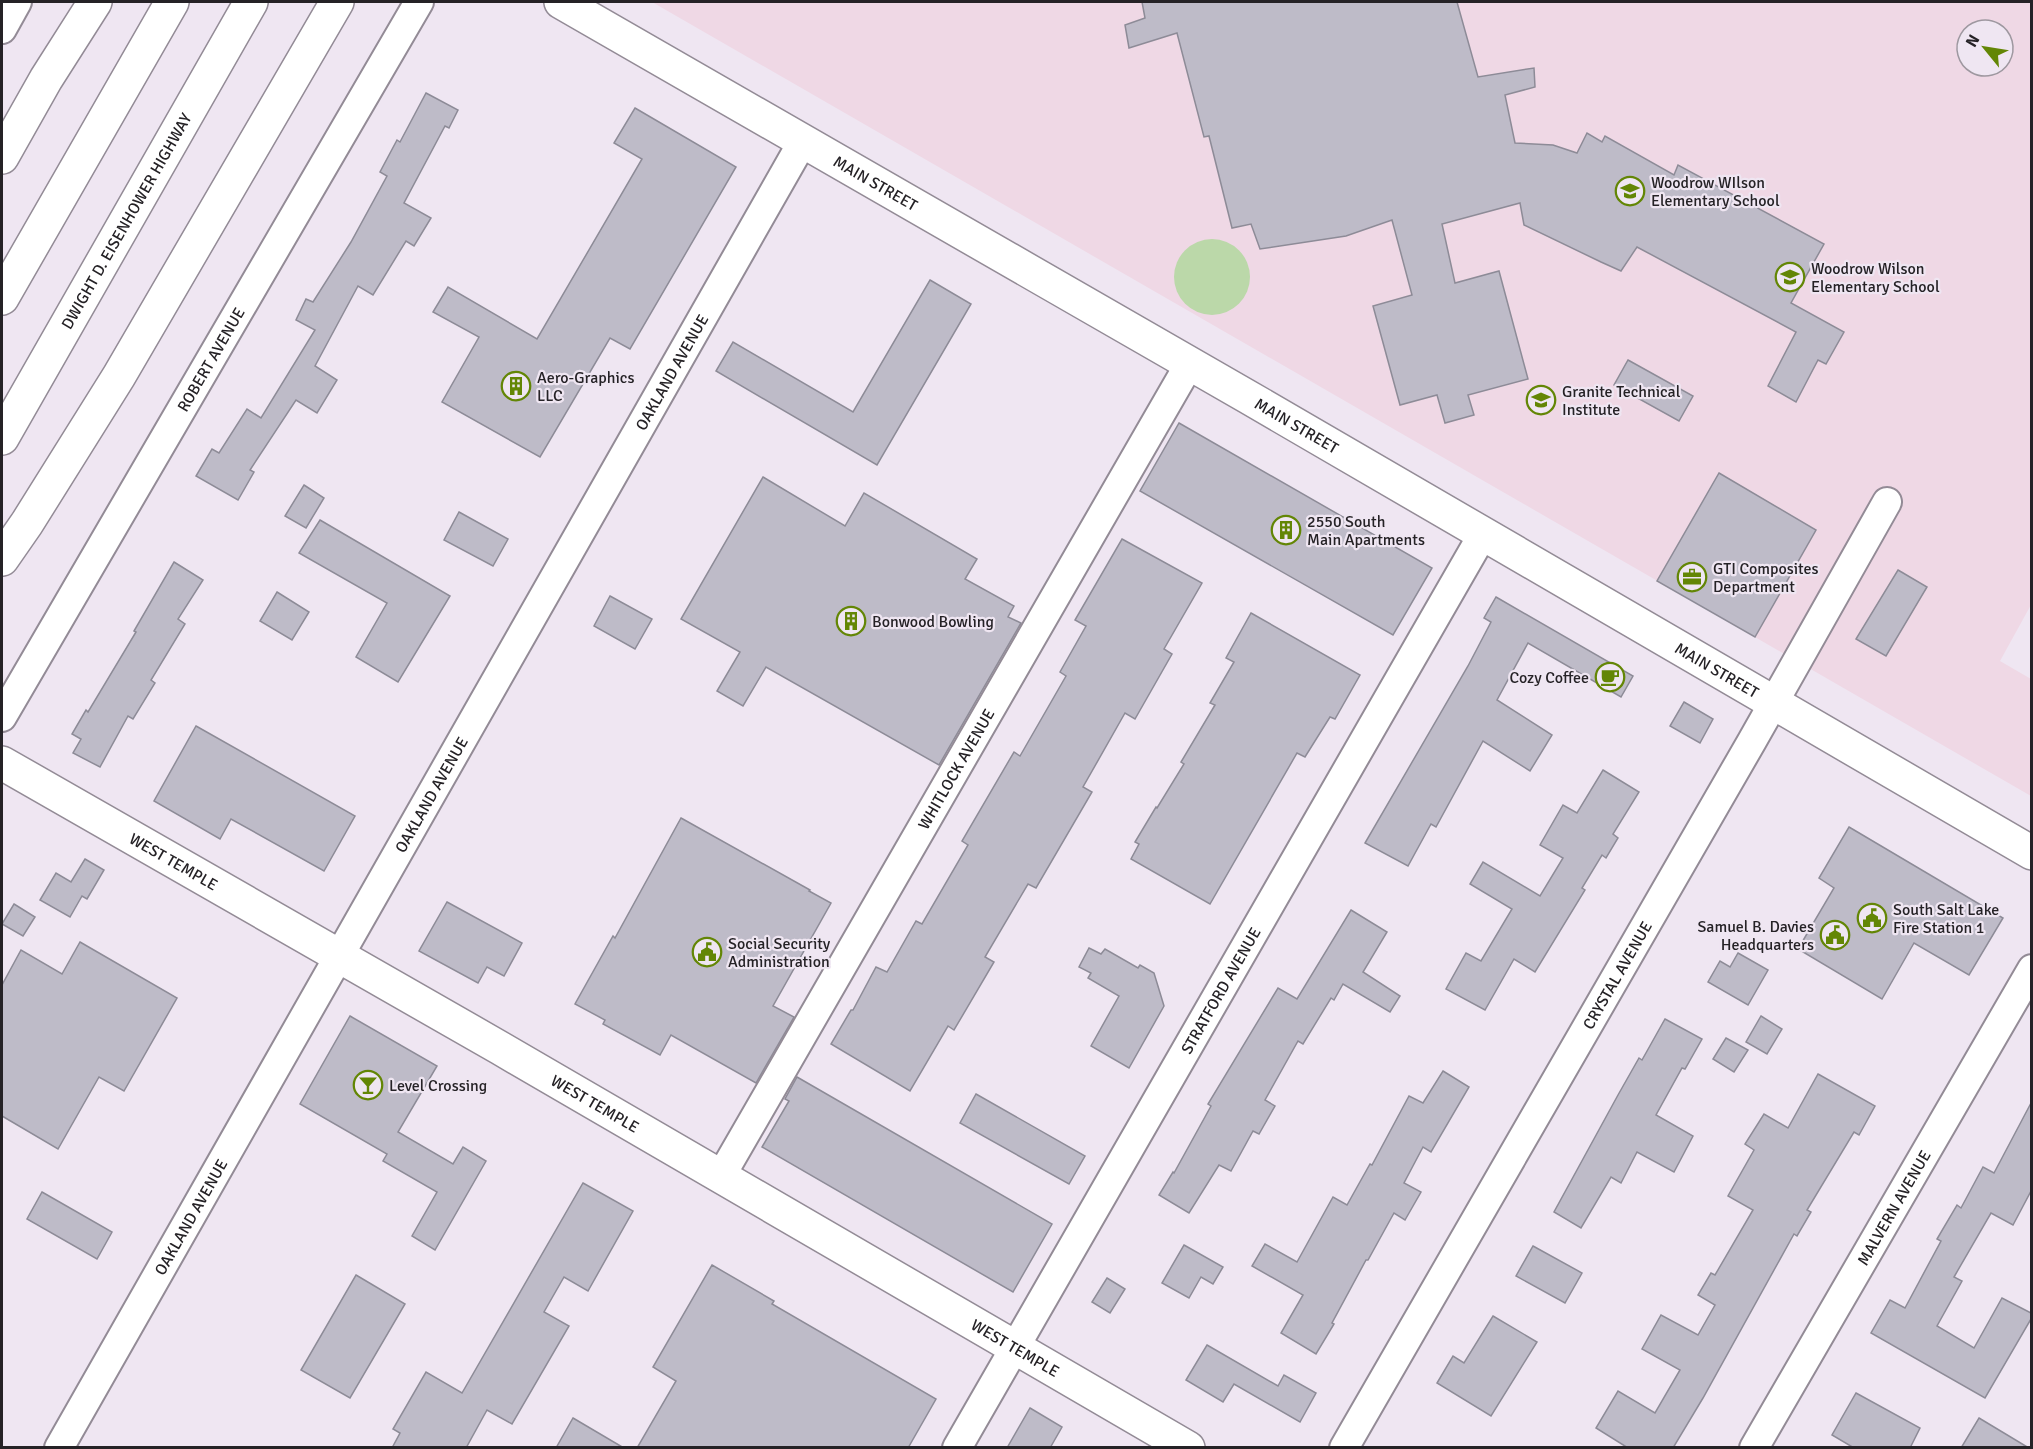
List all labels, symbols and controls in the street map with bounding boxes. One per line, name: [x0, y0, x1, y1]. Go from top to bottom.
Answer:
north arrow: [1955, 18, 2015, 78]
text: N: [1961, 31, 1984, 51]
street label: DWIGHT D. EISENHOWER HIGHWAY: [57, 110, 196, 333]
street label: MAIN STREET: [830, 152, 921, 216]
place label: Woodrow WIlson Elementary School: [1651, 173, 1780, 211]
school or university icon: Woodrow WIlson Elementary School: [1614, 175, 1646, 207]
place label: Woodrow Wilson Elementary School: [1811, 259, 1940, 297]
school or university icon: Woodrow Wilson Elementary School: [1774, 261, 1806, 293]
street label: ROBERT AVENUE: [173, 304, 250, 416]
street label: OAKLAND AVENUE: [631, 311, 713, 434]
place label: Aero-Graphics LLC: [537, 368, 634, 406]
building icon: Aero-Graphics LLC: [500, 370, 532, 402]
place label: Granite Technical Institute: [1562, 382, 1681, 420]
school or university icon: Granite Technical Institute: [1525, 384, 1557, 416]
street label: MAIN STREET: [1251, 394, 1342, 459]
place label: 2550 South Main Apartments: [1307, 512, 1425, 550]
building icon: 2550 South Main Apartments: [1270, 514, 1302, 546]
place label: GTI Composites Department: [1713, 559, 1819, 597]
office icon: GTI Composites Department: [1676, 561, 1708, 593]
building icon: Bonwood Bowling: [835, 605, 867, 637]
place label: Bonwood Bowling: [872, 612, 994, 632]
street label: MAIN STREET: [1671, 638, 1762, 703]
cafe icon: Cozy Coffee: [1594, 661, 1626, 693]
place label: Cozy Coffee: [1509, 668, 1589, 688]
street label: WHITLOCK AVENUE: [914, 705, 999, 833]
street label: OAKLAND AVENUE: [391, 733, 473, 857]
street label: WEST TEMPLE: [126, 829, 221, 895]
place label: South Salt Lake Fire Station 1: [1893, 900, 1999, 938]
public building icon: South Salt Lake Fire Station 1: [1856, 902, 1888, 934]
place label: Samuel B. Davies Headquarters: [1697, 917, 1814, 955]
street label: CRYSTAL AVENUE: [1579, 918, 1657, 1033]
public building icon: Samuel B. Davies Headquarters: [1819, 919, 1851, 951]
street label: STRATFORD AVENUE: [1177, 924, 1266, 1058]
place label: Social Security Administration: [728, 934, 831, 972]
public building icon: Social Security Administration: [691, 936, 723, 968]
bar icon: Level Crossing: [352, 1069, 384, 1101]
street label: WEST TEMPLE: [547, 1071, 642, 1138]
place label: Level Crossing: [389, 1076, 487, 1096]
street label: MALVERN AVENUE: [1853, 1147, 1936, 1269]
street label: OAKLAND AVENUE: [151, 1156, 232, 1279]
street label: WEST TEMPLE: [967, 1315, 1063, 1382]

